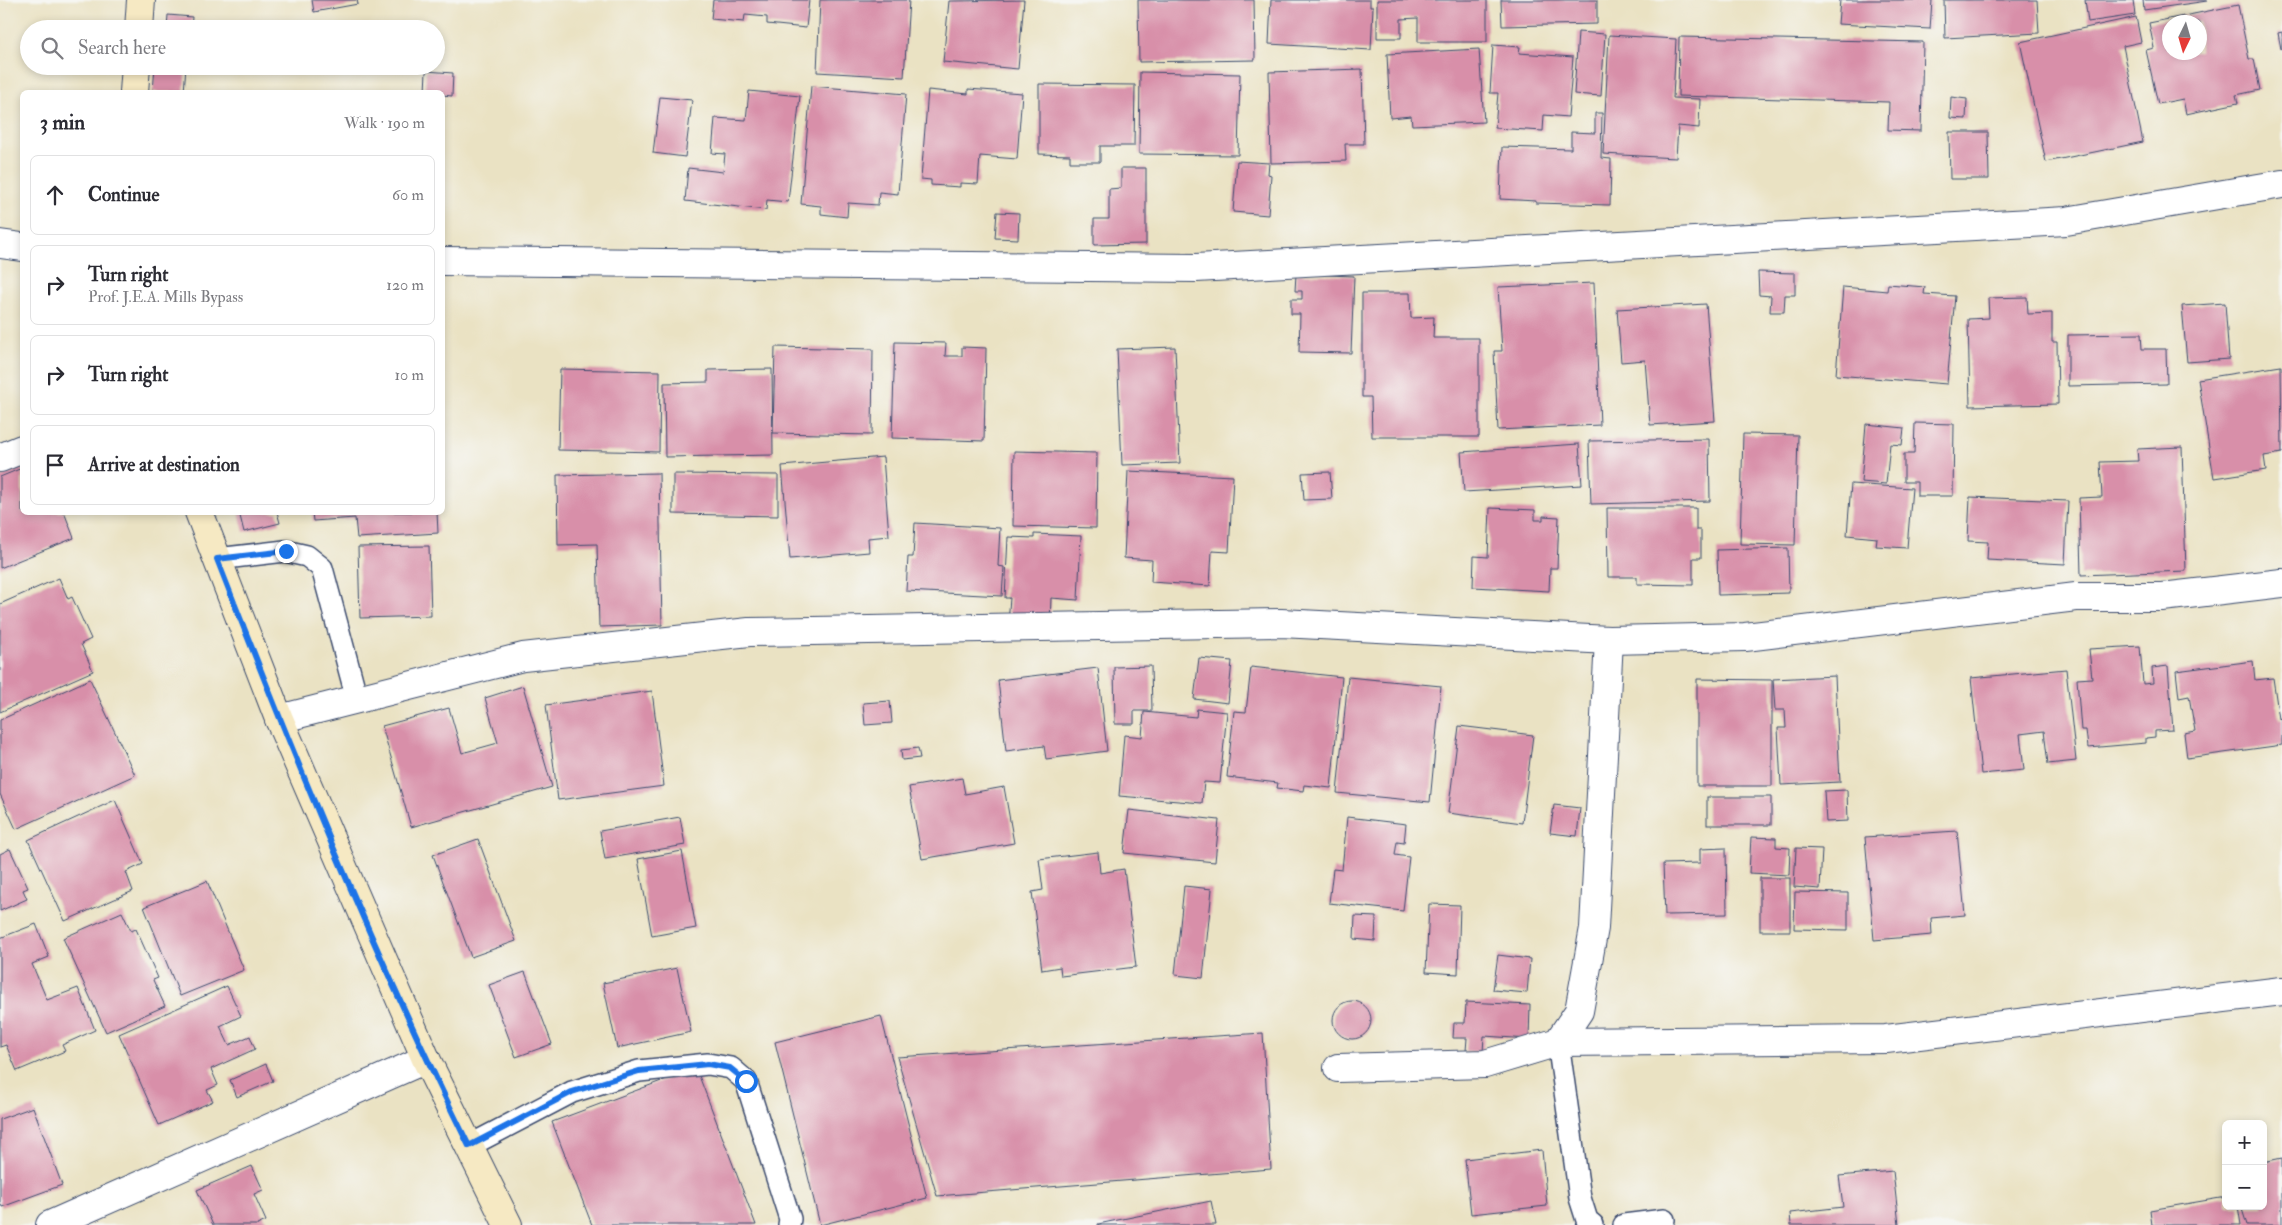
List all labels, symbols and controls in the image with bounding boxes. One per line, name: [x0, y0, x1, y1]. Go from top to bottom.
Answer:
north arrow: [2162, 15, 2207, 60]
search box: [20, 20, 445, 75]
icon: search: [38, 34, 66, 62]
text: Search here: [78, 36, 166, 60]
text: 3 min: [40, 109, 85, 136]
text: Walk · 190 m: [344, 113, 425, 133]
icon: ahead: [41, 181, 69, 209]
text: Continue: [88, 183, 159, 207]
text: 60 m: [392, 185, 424, 205]
text: Turn right: [88, 263, 168, 287]
icon: right: [41, 271, 69, 299]
text: 120 m: [386, 275, 424, 295]
text: Prof. J.E.A. Mills Bypass: [88, 287, 243, 307]
icon: right: [41, 361, 69, 389]
text: Turn right: [88, 363, 168, 387]
text: 10 m: [394, 365, 424, 385]
icon: arrive: [41, 451, 69, 479]
text: Arrive at destination: [88, 453, 240, 477]
route end: [275, 540, 298, 563]
route start: [735, 1070, 758, 1093]
map controls: [2222, 1120, 2267, 1210]
button: +: [2222, 1120, 2267, 1165]
button: −: [2222, 1165, 2267, 1210]

